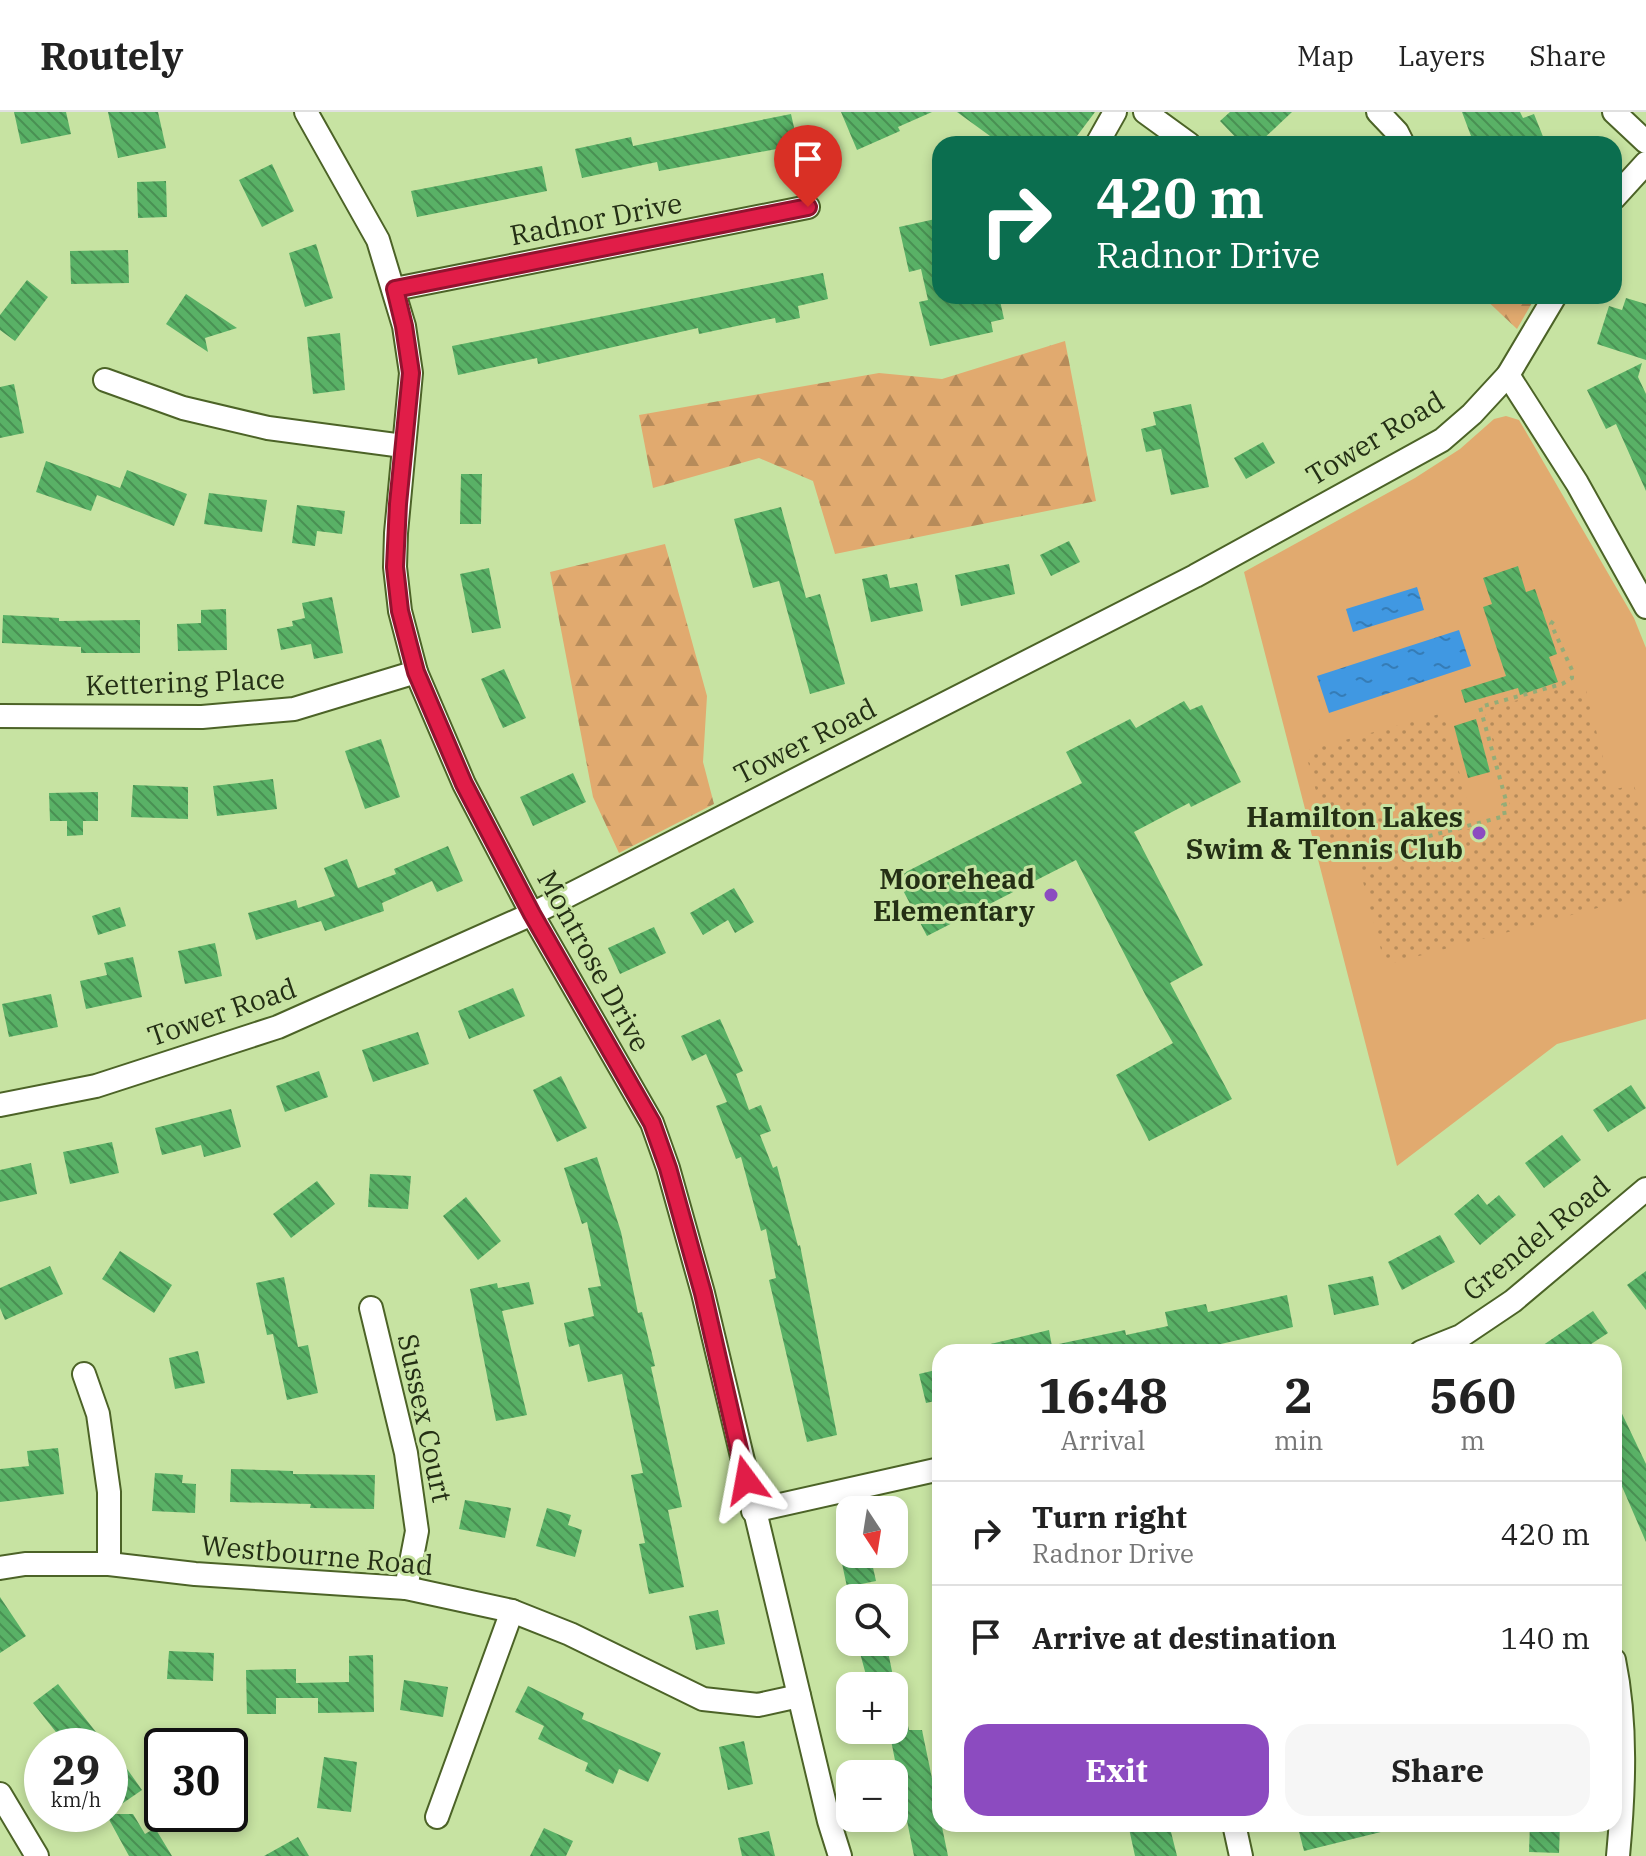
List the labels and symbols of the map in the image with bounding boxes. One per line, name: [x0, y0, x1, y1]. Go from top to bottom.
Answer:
pin: [774, 125, 842, 207]
street label: Radnor Drive: [507, 184, 685, 253]
street label: Tower Road: [1299, 382, 1451, 493]
street label: Kettering Place: [84, 660, 285, 703]
street label: Tower Road: [727, 689, 882, 792]
place label: Hamilton Lakes Swim & Tennis Club: [1186, 798, 1463, 867]
marker: Hamilton Lakes Swim & Tennis Club: [1470, 824, 1488, 842]
place label: Moorehead Elementary: [873, 860, 1035, 929]
street label: Montrose Drive: [529, 863, 660, 1058]
marker: Moorehead Elementary: [1042, 886, 1060, 904]
street label: Tower Road: [143, 969, 301, 1054]
street label: Grendel Road: [1454, 1167, 1617, 1308]
street label: Sussex Court: [390, 1330, 461, 1506]
position arrow: [704, 1438, 788, 1522]
north arrow: [836, 1496, 908, 1568]
street label: Westbourne Road: [199, 1526, 435, 1583]
speed limit sign: 30: [144, 1728, 248, 1832]

